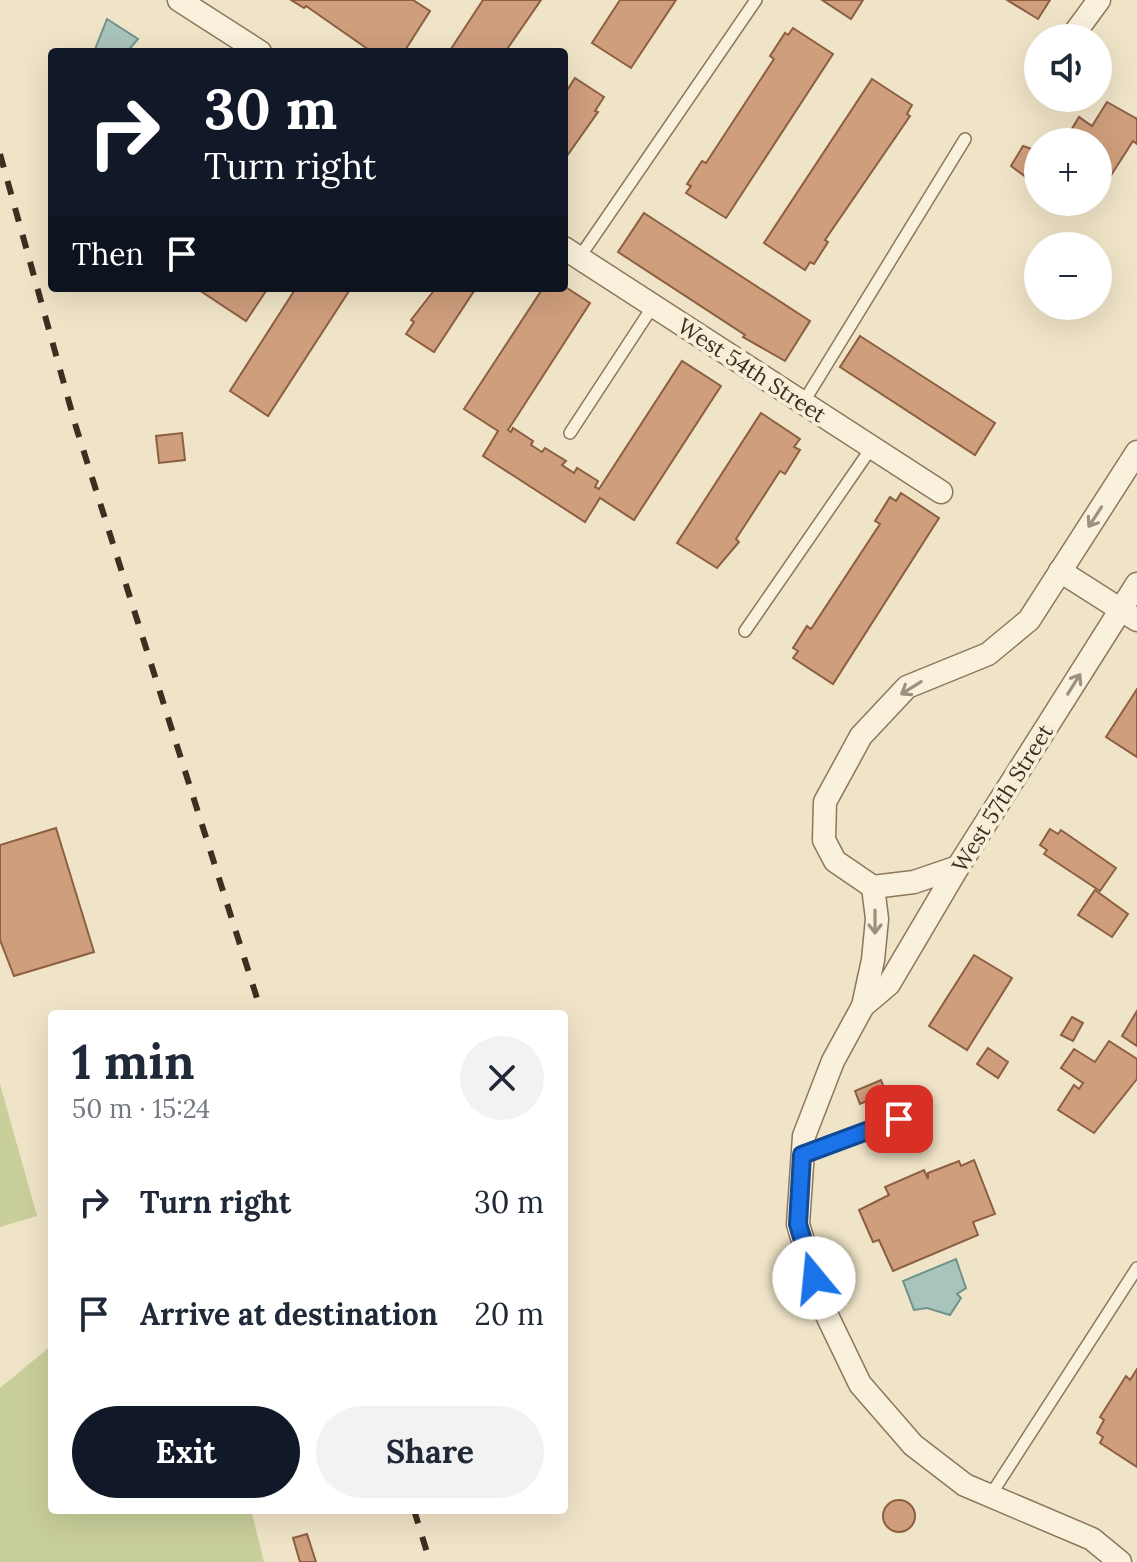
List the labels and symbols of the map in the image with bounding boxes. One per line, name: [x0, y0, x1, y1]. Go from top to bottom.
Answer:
street label: West 54th Street: [673, 312, 832, 429]
one-way arrow: [1086, 506, 1103, 528]
one-way arrow: [1066, 673, 1082, 696]
one-way arrow: [900, 679, 922, 696]
street label: West 57th Street: [945, 718, 1059, 877]
one-way arrow: [867, 908, 883, 935]
pin: [865, 1085, 933, 1153]
position arrow: [772, 1236, 856, 1320]

